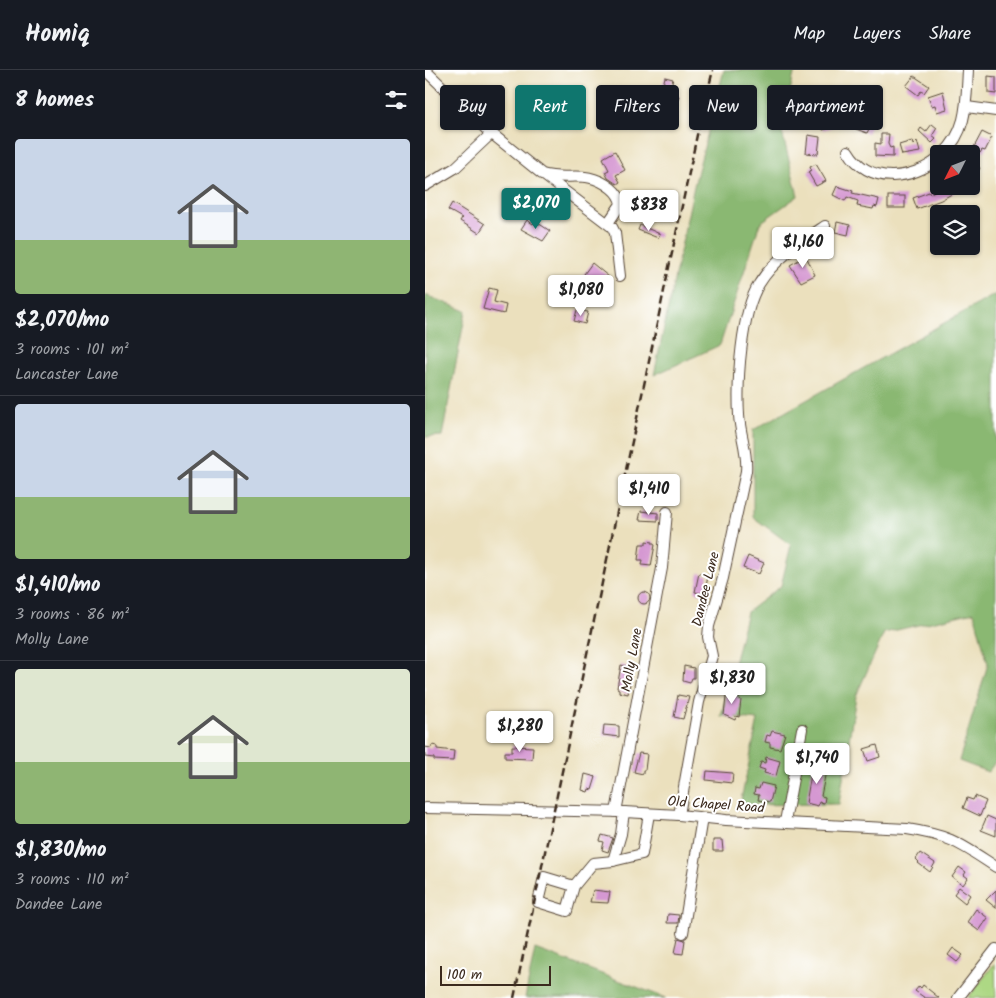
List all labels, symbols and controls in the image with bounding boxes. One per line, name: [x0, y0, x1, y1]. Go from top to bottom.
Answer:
text: Homiq: [25, 15, 90, 54]
text: Map: [794, 20, 825, 49]
text: Layers: [853, 20, 901, 49]
text: Share: [929, 20, 971, 49]
text: 8 homes: [15, 84, 94, 117]
chip: Buy: [440, 85, 505, 130]
chip: Rent: [515, 85, 586, 130]
chip: Filters: [596, 85, 679, 130]
chip: New: [689, 85, 757, 130]
chip: Apartment: [767, 85, 883, 130]
icon: filters: [382, 86, 410, 114]
north arrow: [930, 145, 980, 195]
map controls: [930, 145, 980, 255]
icon: home: [168, 171, 258, 261]
pin: $2,070: [495, 188, 577, 230]
pin: $838: [619, 190, 679, 232]
text: $2,070: [513, 191, 559, 216]
text: $838: [630, 193, 668, 218]
button: layers: [930, 205, 980, 255]
pin: $1,160: [762, 226, 844, 269]
text: $1,160: [783, 230, 823, 255]
pin: $1,080: [540, 274, 622, 317]
text: $1,080: [559, 278, 603, 303]
text: $2,070/mo: [15, 304, 109, 337]
text: 3 rooms · 101 m²: [15, 337, 129, 362]
text: Lancaster Lane: [15, 362, 118, 387]
icon: home: [168, 437, 258, 527]
pin: $1,410: [608, 474, 690, 516]
text: $1,410: [629, 477, 669, 502]
street label: Dandee Lane: [686, 549, 726, 629]
text: $1,410/mo: [15, 569, 101, 602]
text: 3 rooms · 86 m²: [15, 602, 129, 627]
street label: Molly Lane: [616, 626, 649, 694]
text: Molly Lane: [15, 627, 89, 652]
pin: $1,830: [691, 662, 773, 705]
text: $1,830: [710, 666, 754, 691]
icon: home: [168, 702, 258, 792]
pin: $1,280: [479, 710, 561, 753]
text: $1,280: [497, 714, 543, 739]
pin: $1,740: [776, 742, 858, 785]
text: $1,740: [796, 746, 838, 771]
street label: Old Chapel Road: [667, 791, 766, 819]
text: $1,830/mo: [15, 834, 107, 867]
text: 3 rooms · 110 m²: [15, 867, 129, 892]
text: Dandee Lane: [15, 892, 102, 917]
scale bar: [440, 963, 551, 986]
text: 100 m: [447, 964, 482, 986]

